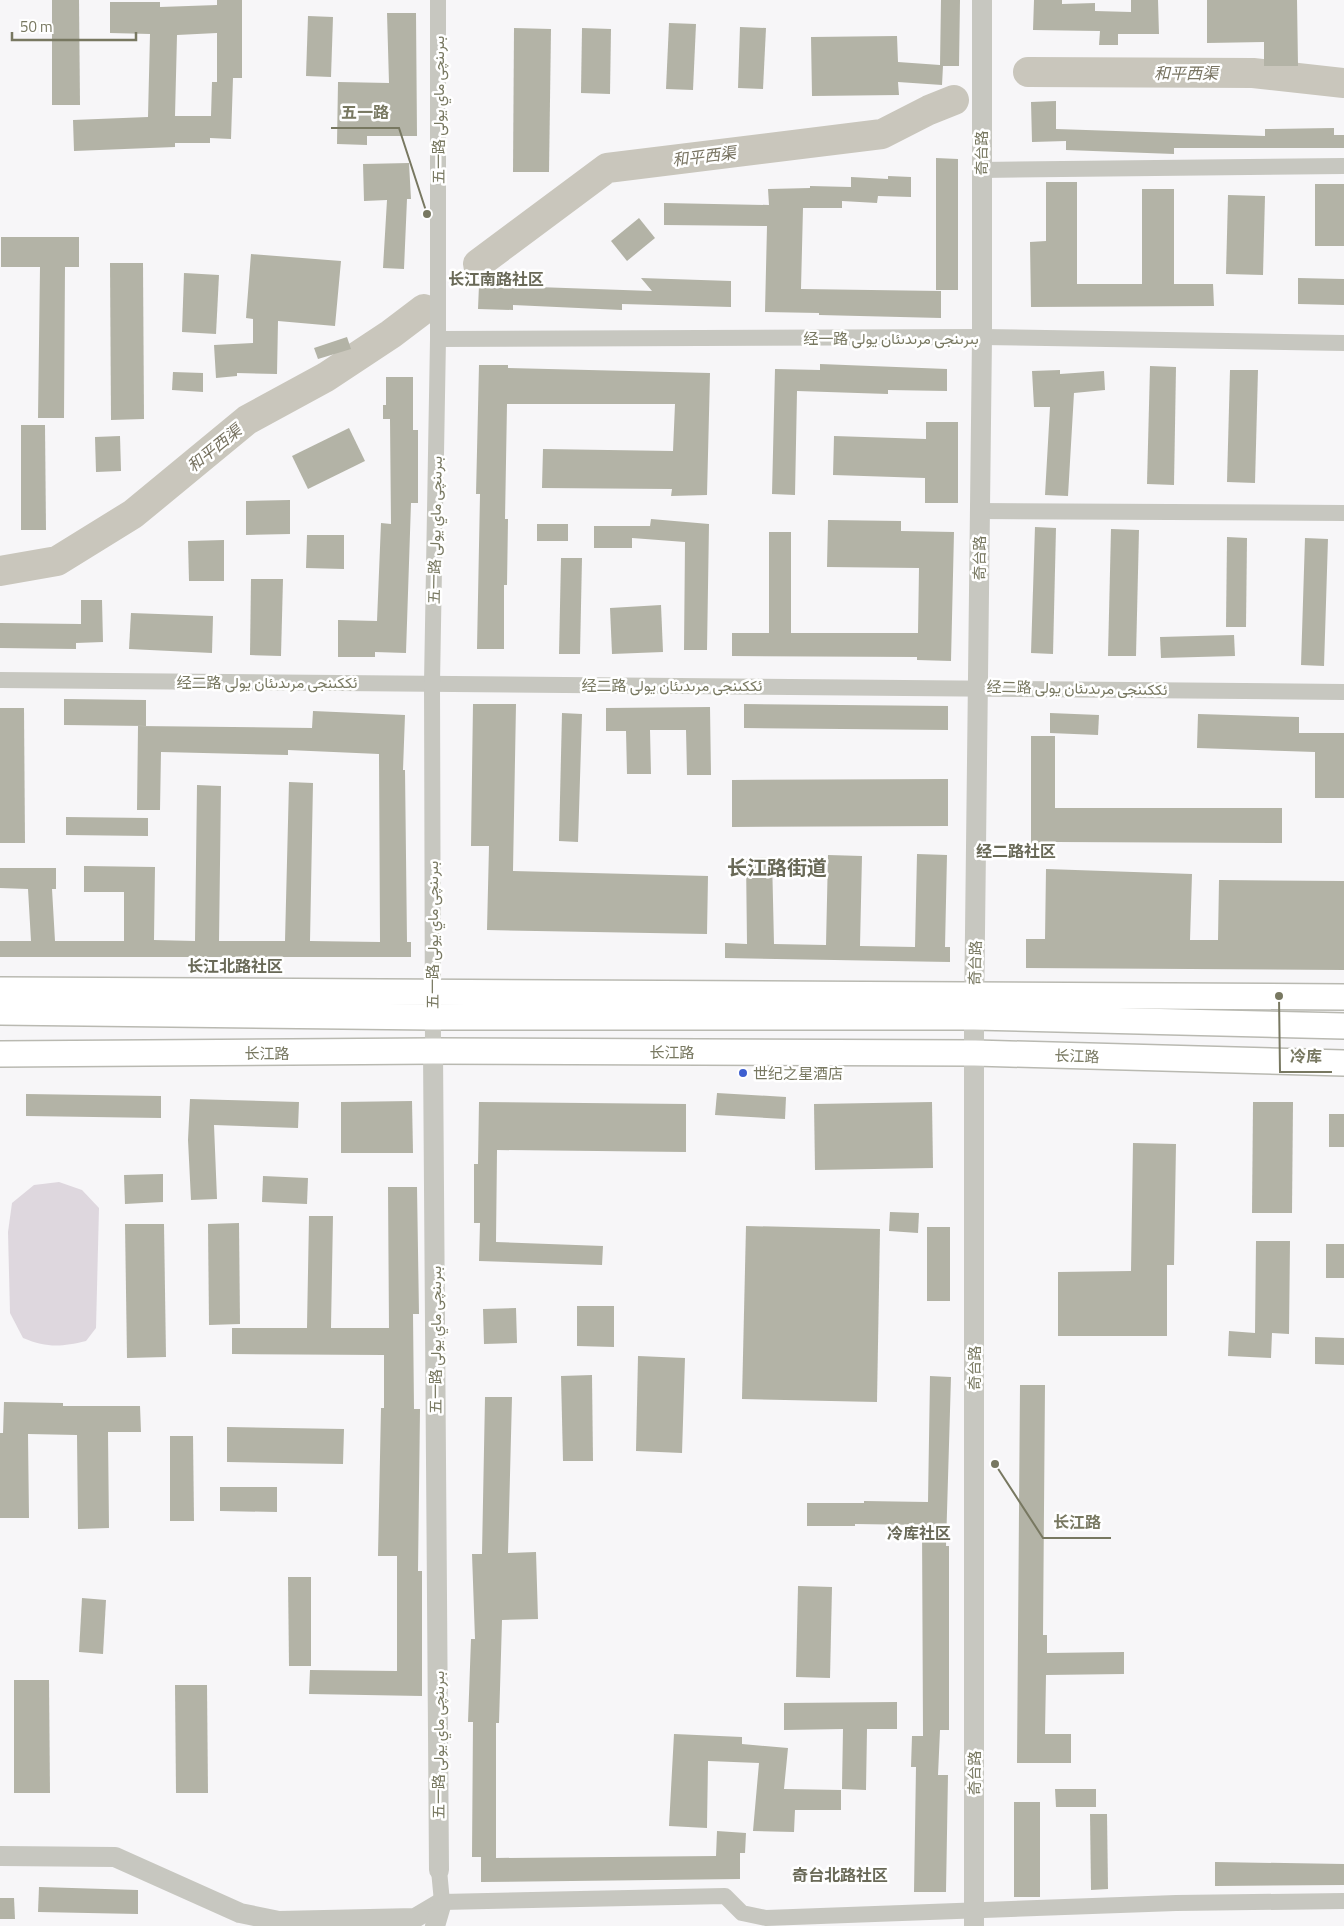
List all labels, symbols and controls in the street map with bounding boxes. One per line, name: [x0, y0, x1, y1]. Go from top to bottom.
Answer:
scale bar: [12, 10, 136, 42]
text: 50 m: [20, 15, 53, 38]
street label: 五一路 بىرىنچى ماي يولى: [427, 36, 452, 184]
water label: 和平西渠: [1154, 61, 1220, 85]
callout: 五一路: [331, 97, 399, 128]
text: 五一路: [341, 100, 389, 124]
street label: 奇台路: [970, 130, 993, 176]
water label: 和平西渠: [671, 140, 739, 172]
district label: 长江南路社区: [448, 267, 544, 291]
street label: 经一路 بىرىنجى مرىدىئان يولى: [803, 327, 979, 350]
water label: 和平西渠: [182, 417, 248, 477]
street label: 五一路 بىرىنچى ماي يولى: [422, 456, 450, 604]
street label: 奇台路: [968, 535, 991, 581]
street label: 经二路 ئككىنجى مرىدىئان يولى: [177, 671, 357, 694]
street label: 经二路 ئككىنجى مرىدىئان يولى: [582, 674, 762, 697]
street label: 经二路 ئككىنجى مرىدىئان يولى: [986, 675, 1168, 701]
district label: 经二路社区: [976, 839, 1056, 863]
district label: 长江路街道: [727, 852, 827, 883]
street label: 五一路 بىرىنچى ماي يولى: [421, 861, 446, 1009]
street label: 奇台路: [963, 940, 987, 986]
district label: 长江北路社区: [187, 954, 283, 978]
street label: 长江路: [649, 1041, 695, 1064]
callout: 冷库: [1280, 1041, 1332, 1072]
street label: 长江路: [244, 1042, 290, 1065]
street label: 长江路: [1054, 1044, 1100, 1068]
text: 冷库: [1290, 1044, 1322, 1068]
place label: 世纪之星酒店: [753, 1062, 843, 1085]
marker: 世纪之星酒店: [737, 1067, 749, 1079]
street label: 五一路 بىرىنچى ماي يولى: [424, 1266, 449, 1414]
street label: 奇台路: [963, 1345, 986, 1391]
callout: 长江路: [1043, 1507, 1111, 1538]
text: 长江路: [1053, 1510, 1101, 1534]
district label: 冷库社区: [887, 1521, 951, 1545]
street label: 五一路 بىرىنچى ماي يولى: [427, 1671, 452, 1819]
street label: 奇台路: [963, 1750, 986, 1796]
district label: 奇台北路社区: [792, 1863, 888, 1887]

